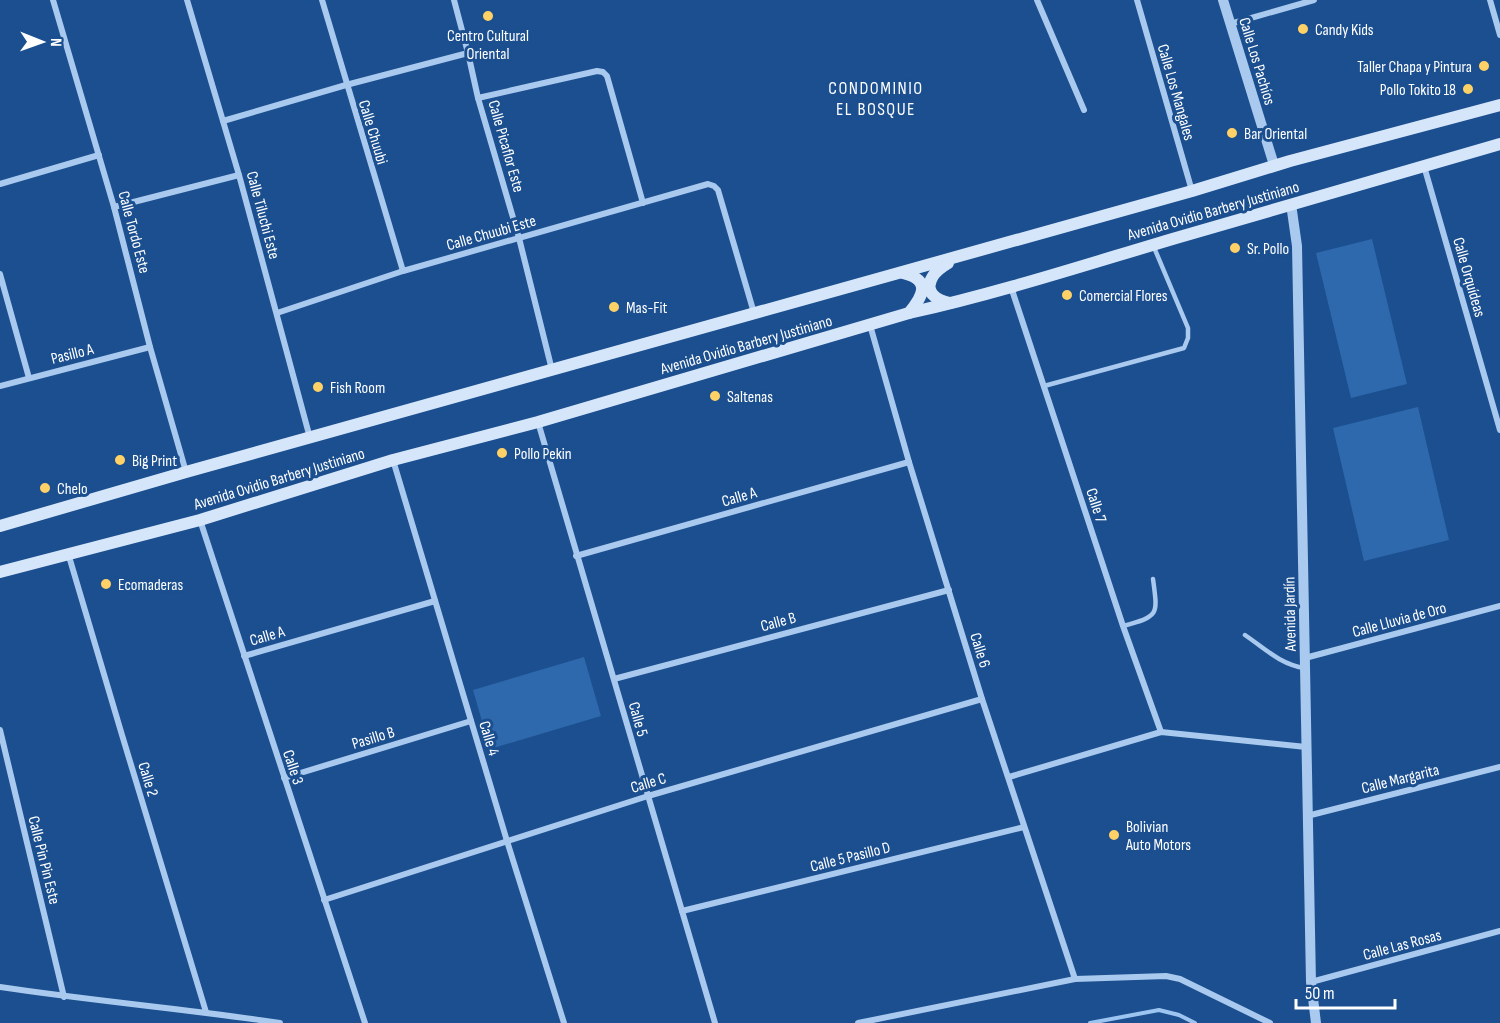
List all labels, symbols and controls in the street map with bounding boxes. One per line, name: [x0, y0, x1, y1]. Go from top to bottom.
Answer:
marker: Centro Cultural Oriental: [481, 9, 495, 23]
north arrow: [12, 12, 72, 72]
street label: Calle Los Pachíos: [1234, 15, 1279, 108]
place label: Candy Kids: [1315, 21, 1374, 40]
marker: Candy Kids: [1296, 22, 1310, 36]
place label: Centro Cultural Oriental: [447, 27, 529, 64]
text: N: [46, 38, 65, 47]
street label: Calle Los Mangales: [1153, 42, 1198, 143]
place label: Taller Chapa y Pintura: [1357, 58, 1472, 77]
marker: Taller Chapa y Pintura: [1477, 59, 1491, 73]
district label: CONDOMINIO EL BOSQUE: [828, 78, 924, 120]
place label: Pollo Tokito 18: [1380, 81, 1456, 100]
marker: Pollo Tokito 18: [1461, 82, 1475, 96]
street label: Calle Chuubi: [354, 98, 391, 167]
street label: Calle Picaflor Este: [483, 98, 528, 195]
place label: Bar Oriental: [1244, 125, 1307, 144]
marker: Bar Oriental: [1225, 126, 1239, 140]
street label: Calle Tiluchi Este: [242, 169, 283, 261]
street label: Avenida Ovidio Barbery Justiniano: [1124, 178, 1301, 245]
street label: Calle Tordo Este: [113, 189, 154, 276]
street label: Calle Chuubi Este: [444, 212, 538, 255]
street label: Calle Orquídeas: [1448, 235, 1489, 320]
place label: Sr. Pollo: [1247, 240, 1289, 259]
marker: Sr. Pollo: [1228, 241, 1242, 255]
place label: Comercial Flores: [1079, 287, 1168, 306]
marker: Comercial Flores: [1060, 288, 1074, 302]
place label: Mas-Fit: [626, 299, 668, 318]
marker: Mas-Fit: [607, 300, 621, 314]
street label: Avenida Ovidio Barbery Justiniano: [657, 312, 834, 379]
street label: Pasillo A: [49, 340, 96, 369]
place label: Fish Room: [330, 379, 385, 398]
marker: Fish Room: [311, 380, 325, 394]
place label: Saltenas: [727, 388, 773, 407]
marker: Saltenas: [708, 389, 722, 403]
street label: Avenida Ovidio Barbery Justiniano: [191, 444, 367, 515]
place label: Pollo Pekin: [514, 445, 572, 464]
marker: Pollo Pekin: [495, 446, 509, 460]
place label: Big Print: [132, 452, 177, 471]
marker: Big Print: [113, 453, 127, 467]
place label: Chelo: [57, 480, 88, 499]
marker: Chelo: [38, 481, 52, 495]
street label: Calle A: [720, 483, 759, 511]
street label: Calle 7: [1081, 486, 1110, 526]
place label: Ecomaderas: [118, 576, 184, 595]
marker: Ecomaderas: [99, 577, 113, 591]
street label: Avenida Jardín: [1280, 577, 1301, 652]
street label: Calle Lluvia de Oro: [1350, 599, 1448, 642]
street label: Calle B: [759, 609, 798, 636]
street label: Calle A: [248, 622, 287, 650]
street label: Calle 6: [965, 631, 994, 670]
street label: Calle 5: [624, 700, 652, 739]
street label: Calle 4: [474, 719, 503, 758]
street label: Pasillo B: [350, 723, 397, 754]
street label: Calle 3: [278, 748, 307, 787]
street label: Calle 2: [133, 760, 162, 799]
street label: Calle Margarita: [1360, 761, 1441, 798]
street label: Calle C: [628, 769, 669, 798]
street label: Calle Pin Pin Este: [23, 814, 64, 906]
place label: Bolivian Auto Motors: [1125, 818, 1191, 855]
marker: Bolivian Auto Motors: [1107, 828, 1121, 842]
street label: Calle 5 Pasillo D: [808, 838, 893, 877]
street label: Calle Las Rosas: [1361, 926, 1444, 965]
scale bar: [1296, 972, 1395, 1010]
text: 50 m: [1305, 983, 1335, 1004]

